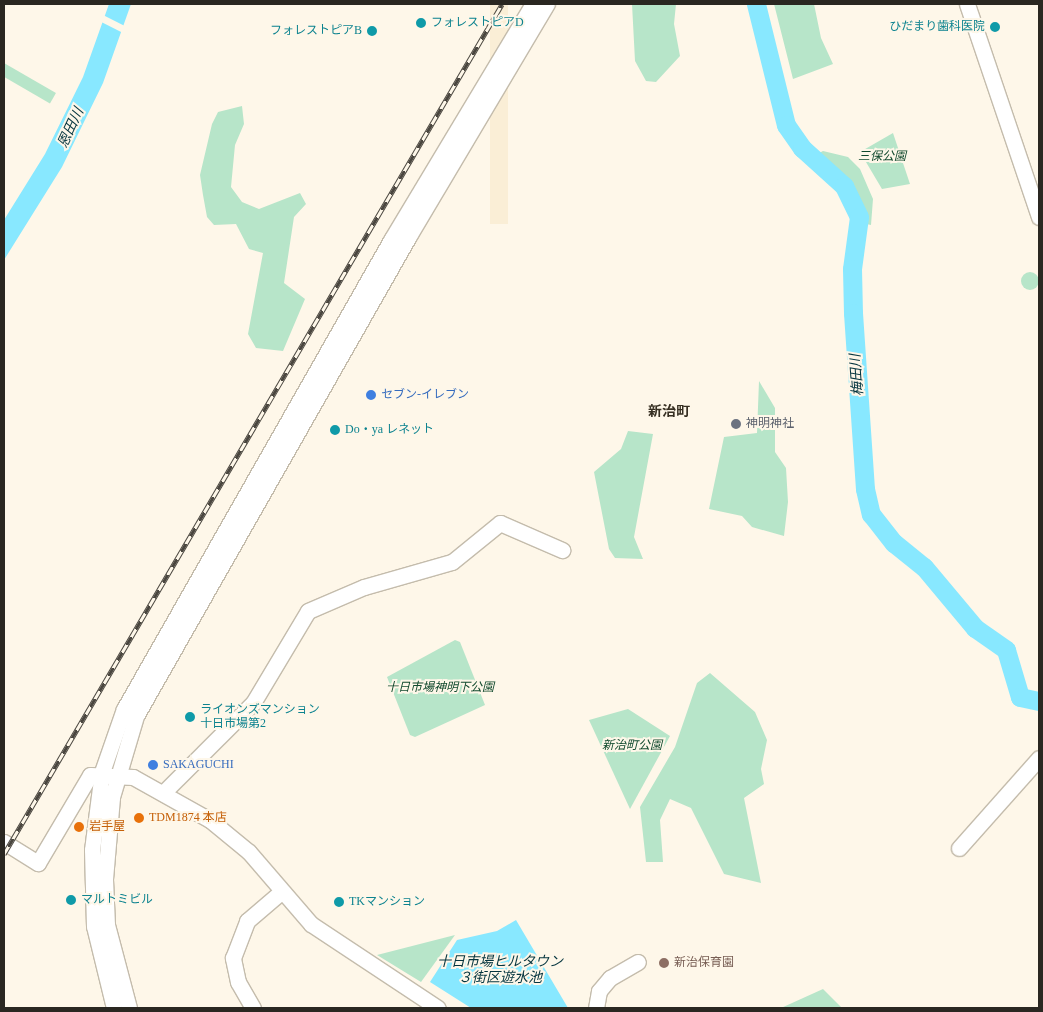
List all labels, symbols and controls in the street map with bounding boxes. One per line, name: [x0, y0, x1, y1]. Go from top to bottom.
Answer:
place label: フォレストピアD: [431, 16, 524, 30]
marker: フォレストピアD: [415, 17, 427, 29]
place label: ひだまり歯科医院: [889, 20, 985, 34]
marker: ひだまり歯科医院: [989, 21, 1001, 33]
place label: フォレストピアB: [270, 24, 362, 38]
marker: フォレストピアB: [366, 25, 378, 37]
water label: 恩田川: [55, 105, 87, 151]
park label: 三保公園: [858, 150, 906, 164]
water label: 梅田川: [847, 353, 867, 397]
place label: セブン-イレブン: [381, 388, 469, 402]
marker: セブン-イレブン: [365, 389, 377, 401]
district label: 新治町: [648, 404, 690, 420]
place label: 神明神社: [746, 417, 794, 431]
marker: 神明神社: [730, 418, 742, 430]
place label: Do・ya レネット: [345, 423, 434, 437]
marker: Do・ya レネット: [329, 424, 341, 436]
park label: 十日市場神明下公園: [386, 681, 494, 695]
place label: ライオンズマンション 十日市場第2: [200, 703, 320, 731]
marker: ライオンズマンション 十日市場第2: [184, 711, 196, 723]
park label: 新治町公園: [602, 739, 662, 753]
place label: SAKAGUCHI: [163, 758, 234, 772]
marker: SAKAGUCHI: [147, 759, 159, 771]
place label: TDM1874 本店: [149, 811, 227, 825]
marker: TDM1874 本店: [133, 812, 145, 824]
place label: 岩手屋: [89, 820, 125, 834]
marker: 岩手屋: [73, 821, 85, 833]
place label: マルトミビル: [81, 893, 153, 907]
marker: マルトミビル: [65, 894, 77, 906]
place label: TKマンション: [349, 895, 425, 909]
marker: TKマンション: [333, 896, 345, 908]
water label: 十日市場ヒルタウン ３街区遊水池: [437, 954, 563, 986]
place label: 新治保育園: [674, 956, 734, 970]
marker: 新治保育園: [658, 957, 670, 969]

